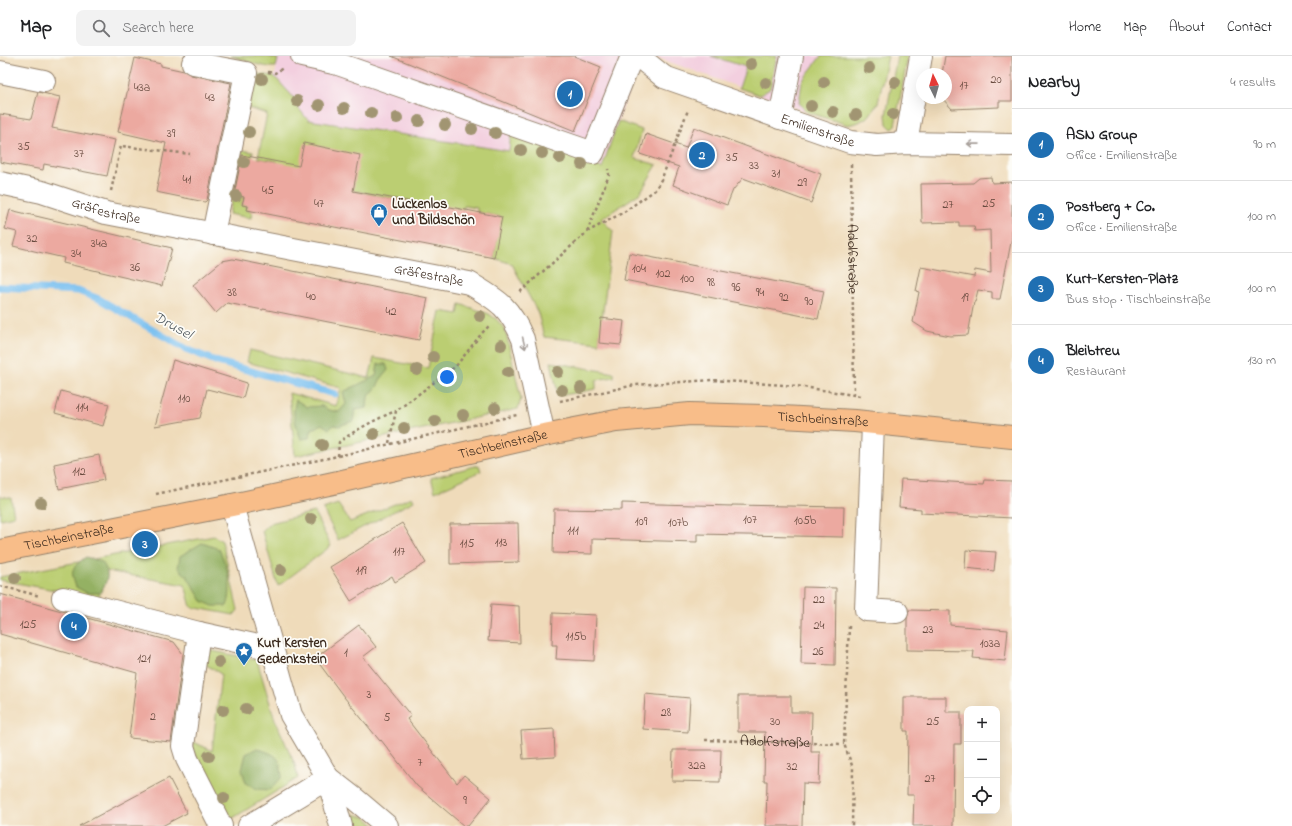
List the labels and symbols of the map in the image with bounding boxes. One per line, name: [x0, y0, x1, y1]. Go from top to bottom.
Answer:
north arrow: [916, 68, 952, 104]
house number: 20: [990, 71, 1002, 89]
house number: 17: [960, 77, 968, 95]
house number: 43a: [134, 79, 150, 97]
pin: 1: [557, 79, 583, 109]
house number: 43: [205, 89, 215, 107]
street label: Emilienstraße: [778, 108, 856, 153]
house number: 39: [167, 125, 176, 143]
house number: 35: [18, 138, 30, 156]
pin: 2: [689, 140, 715, 170]
one-way arrow: [967, 140, 980, 148]
house number: 37: [74, 145, 84, 163]
house number: 35: [726, 149, 738, 167]
house number: 33: [749, 157, 759, 175]
house number: 31: [772, 165, 781, 183]
house number: 41: [183, 171, 192, 189]
house number: 29: [797, 174, 807, 192]
house number: 45: [262, 182, 274, 200]
street label: Gräfestraße: [69, 192, 143, 230]
place label: Lückenlos und Bildschön: [392, 194, 475, 231]
house number: 47: [314, 195, 324, 213]
house number: 25: [983, 195, 996, 213]
house number: 27: [943, 196, 954, 214]
shop icon: Lückenlos und Bildschön: [369, 202, 389, 227]
street label: Adolfstraße: [841, 224, 863, 295]
house number: 32: [27, 230, 37, 248]
house number: 34a: [91, 235, 107, 253]
house number: 34: [71, 245, 81, 263]
street label: Gräfestraße: [392, 258, 466, 292]
house number: 36: [130, 259, 141, 277]
house number: 104: [632, 260, 646, 278]
house number: 102: [656, 265, 671, 283]
house number: 100: [680, 270, 694, 288]
house number: 98: [707, 274, 716, 292]
house number: 96: [732, 279, 741, 297]
house number: 38: [227, 284, 237, 302]
house number: 94: [756, 284, 764, 302]
house number: 40: [306, 288, 316, 306]
house number: 92: [779, 289, 789, 307]
house number: 19: [961, 289, 969, 307]
house number: 90: [805, 293, 813, 311]
house number: 42: [386, 303, 396, 321]
water label: Drusel: [150, 306, 198, 347]
one-way arrow: [520, 337, 528, 350]
your location: [437, 367, 457, 387]
house number: 110: [178, 390, 190, 408]
house number: 114: [76, 399, 88, 417]
street label: Tischbeinstraße: [777, 406, 870, 433]
street label: Tischbeinstraße: [456, 424, 550, 465]
house number: 112: [72, 463, 86, 481]
house number: 107: [743, 511, 757, 529]
house number: 105b: [794, 512, 817, 530]
house number: 109: [635, 513, 648, 531]
house number: 107b: [668, 514, 689, 532]
street label: Tischbeinstraße: [22, 518, 116, 557]
house number: 111: [567, 522, 579, 540]
pin: 3: [132, 529, 158, 559]
house number: 113: [495, 534, 507, 552]
house number: 115: [460, 535, 474, 553]
house number: 117: [393, 543, 405, 561]
house number: 119: [355, 562, 367, 580]
house number: 22: [813, 591, 825, 609]
pin: 4: [61, 611, 87, 641]
house number: 125: [20, 616, 36, 634]
house number: 24: [814, 617, 825, 635]
house number: 23: [923, 621, 934, 639]
house number: 115b: [566, 628, 587, 646]
place label: Kurt Kersten Gedenkstein: [257, 633, 327, 670]
house number: 103a: [980, 635, 1000, 653]
place icon: Kurt Kersten Gedenkstein: [234, 641, 254, 666]
house number: 26: [812, 643, 824, 661]
house number: 1: [344, 644, 348, 662]
house number: 121: [137, 650, 151, 668]
house number: 3: [367, 686, 372, 704]
house number: 28: [661, 704, 672, 722]
house number: 2: [150, 708, 156, 726]
house number: 5: [384, 709, 391, 727]
house number: 30: [770, 713, 780, 731]
house number: 25: [927, 713, 940, 731]
street label: Adolfstraße: [740, 731, 811, 754]
house number: 7: [418, 754, 423, 772]
house number: 32a: [688, 757, 706, 775]
house number: 32: [787, 758, 797, 776]
house number: 27: [925, 770, 936, 788]
house number: 9: [463, 792, 467, 810]

